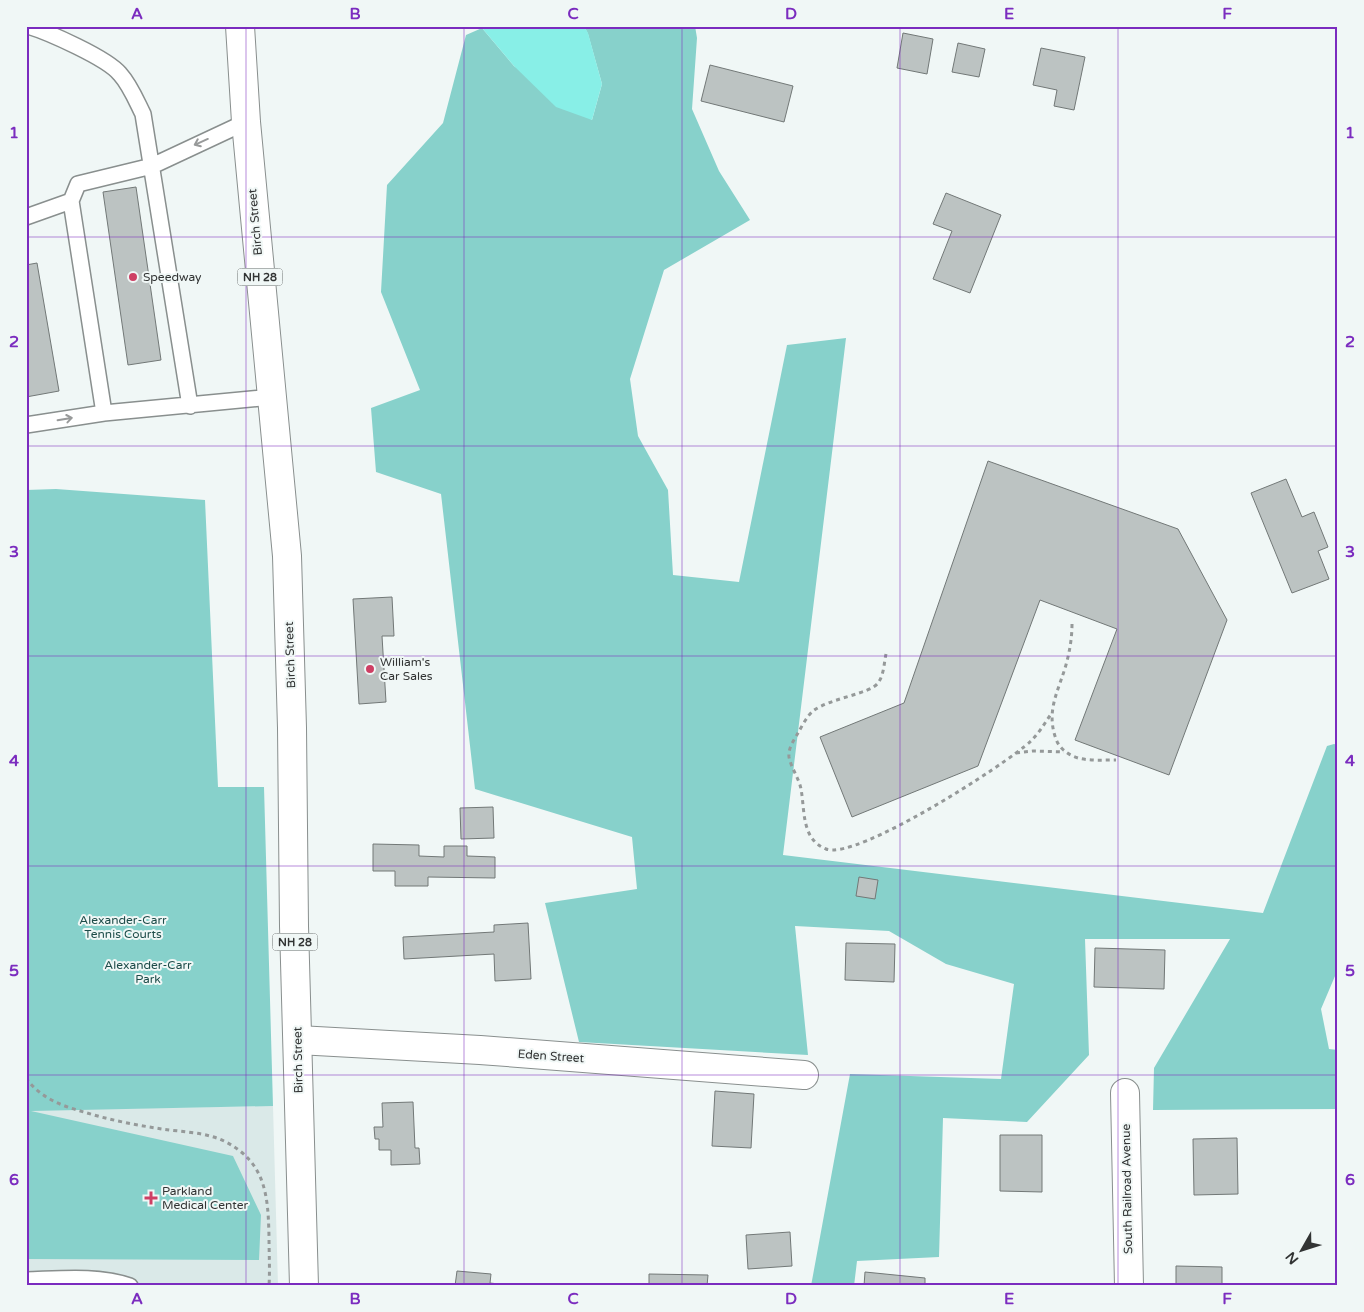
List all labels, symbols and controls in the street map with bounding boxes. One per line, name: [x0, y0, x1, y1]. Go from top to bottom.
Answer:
text: A: [131, 4, 143, 24]
text: B: [349, 4, 361, 24]
text: C: [567, 4, 579, 24]
text: D: [785, 4, 797, 24]
text: E: [1004, 4, 1014, 24]
text: F: [1222, 4, 1232, 24]
text: 1: [9, 123, 19, 143]
text: 1: [1345, 123, 1355, 143]
one-way arrow: [194, 138, 209, 148]
street label: Birch Street: [245, 188, 265, 256]
road number: NH 28: [238, 268, 282, 286]
place label: Speedway: [143, 270, 202, 284]
marker: Speedway: [127, 271, 139, 283]
text: 2: [9, 332, 19, 352]
text: 2: [1345, 332, 1355, 352]
one-way arrow: [57, 414, 73, 424]
text: 3: [9, 542, 19, 562]
text: 3: [1345, 542, 1355, 562]
street label: Birch Street: [282, 621, 298, 689]
place label: William's Car Sales: [380, 655, 433, 683]
marker: William's Car Sales: [364, 663, 376, 675]
text: 4: [9, 751, 19, 771]
text: 4: [1345, 751, 1355, 771]
park label: Alexander-Carr Tennis Courts: [79, 913, 167, 941]
road number: NH 28: [272, 934, 318, 950]
park label: Alexander-Carr Park: [104, 958, 192, 986]
text: 5: [9, 961, 19, 981]
text: 5: [1345, 961, 1355, 981]
street label: Birch Street: [290, 1026, 306, 1093]
street label: Eden Street: [517, 1047, 585, 1065]
street label: South Railroad Avenue: [1119, 1123, 1135, 1254]
text: 6: [9, 1170, 19, 1190]
text: 6: [1345, 1170, 1355, 1190]
place label: Parkland Medical Center: [162, 1184, 248, 1212]
marker: Parkland Medical Center: [144, 1191, 158, 1205]
north arrow: [1276, 1224, 1326, 1274]
text: N: [1282, 1248, 1302, 1268]
text: A: [131, 1289, 143, 1309]
text: B: [349, 1289, 361, 1309]
text: C: [567, 1289, 579, 1309]
text: D: [785, 1289, 797, 1309]
text: E: [1004, 1289, 1014, 1309]
text: F: [1222, 1289, 1232, 1309]

